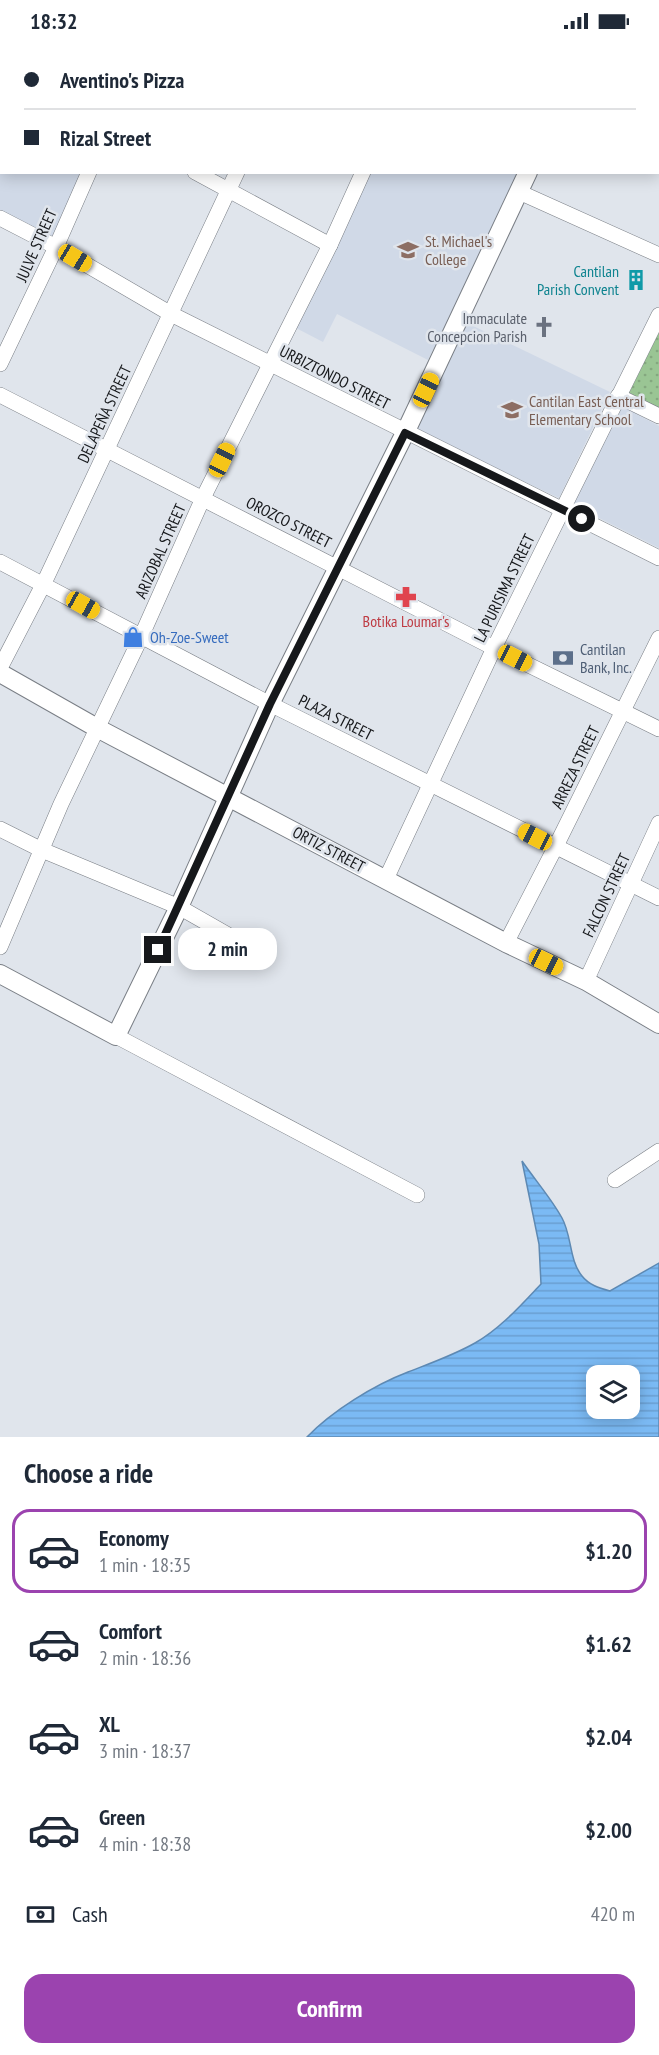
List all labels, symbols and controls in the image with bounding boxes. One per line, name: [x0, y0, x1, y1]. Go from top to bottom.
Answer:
text: 18:32: [30, 7, 78, 35]
text: Aventino's Pizza: [60, 66, 184, 94]
text: Rizal Street: [60, 124, 151, 152]
street label: JULVE STREET: [11, 205, 61, 285]
place label: St. Michael's College: [425, 231, 492, 269]
school or university icon: St. Michael's College: [396, 238, 420, 262]
car: [55, 241, 95, 275]
place label: Cantilan Parish Convent: [537, 261, 620, 299]
building icon: Cantilan Parish Convent: [624, 268, 648, 292]
place label: Immaculate Concepcion Parish: [427, 308, 527, 346]
church icon: Immaculate Concepcion Parish: [532, 315, 556, 339]
street label: URBIZTONDO STREET: [277, 341, 393, 413]
street label: DELAPEÑA STREET: [73, 362, 135, 466]
car: [410, 370, 442, 410]
place label: Cantilan East Central Elementary School: [529, 391, 644, 429]
school or university icon: Cantilan East Central Elementary School: [500, 398, 524, 422]
car: [206, 440, 238, 480]
street label: OROZCO STREET: [243, 492, 335, 552]
street label: ARIZOBAL STREET: [130, 501, 190, 601]
route start: [568, 505, 595, 532]
street label: LA PURISIMA STREET: [469, 531, 539, 645]
pharmacy icon: Botika Loumar's: [394, 585, 418, 609]
car: [63, 588, 103, 622]
place label: Botika Loumar's: [363, 611, 449, 631]
shop icon: Oh-Zoe-Sweet: [121, 625, 145, 649]
place label: Oh-Zoe-Sweet: [150, 627, 229, 647]
place label: Cantilan Bank, Inc.: [580, 639, 632, 677]
car: [495, 642, 535, 674]
bank icon: Cantilan Bank, Inc.: [551, 646, 575, 670]
street label: PLAZA STREET: [295, 690, 377, 744]
street label: ARREZA STREET: [546, 722, 604, 812]
car: [515, 821, 555, 853]
street label: ORTIZ STREET: [289, 822, 369, 876]
street label: FALCON STREET: [578, 850, 634, 940]
callout: 2 min: [179, 929, 278, 971]
route end: [144, 936, 171, 963]
text: 2 min: [207, 936, 248, 962]
car: [526, 946, 566, 978]
map controls: [586, 1365, 640, 1419]
button: layers: [586, 1365, 640, 1419]
text: Choose a ride: [24, 1456, 153, 1490]
icon: car: [27, 1524, 81, 1578]
text: Economy: [99, 1524, 169, 1552]
text: $1.20: [585, 1537, 632, 1565]
text: 1 min · 18:35: [99, 1552, 191, 1578]
icon: car: [27, 1617, 81, 1671]
text: Comfort: [99, 1617, 162, 1645]
text: $1.62: [585, 1630, 632, 1658]
text: 2 min · 18:36: [99, 1645, 191, 1671]
icon: car: [27, 1710, 81, 1764]
text: XL: [99, 1710, 120, 1738]
text: $2.04: [585, 1723, 632, 1751]
text: 3 min · 18:37: [99, 1738, 191, 1764]
icon: car: [27, 1803, 81, 1857]
text: Green: [99, 1803, 145, 1831]
text: $2.00: [585, 1816, 632, 1844]
text: 4 min · 18:38: [99, 1831, 191, 1857]
icon: cash: [24, 1898, 57, 1931]
text: Cash: [72, 1900, 108, 1928]
text: 420 m: [591, 1901, 635, 1927]
button: Confirm: [24, 1974, 635, 2043]

